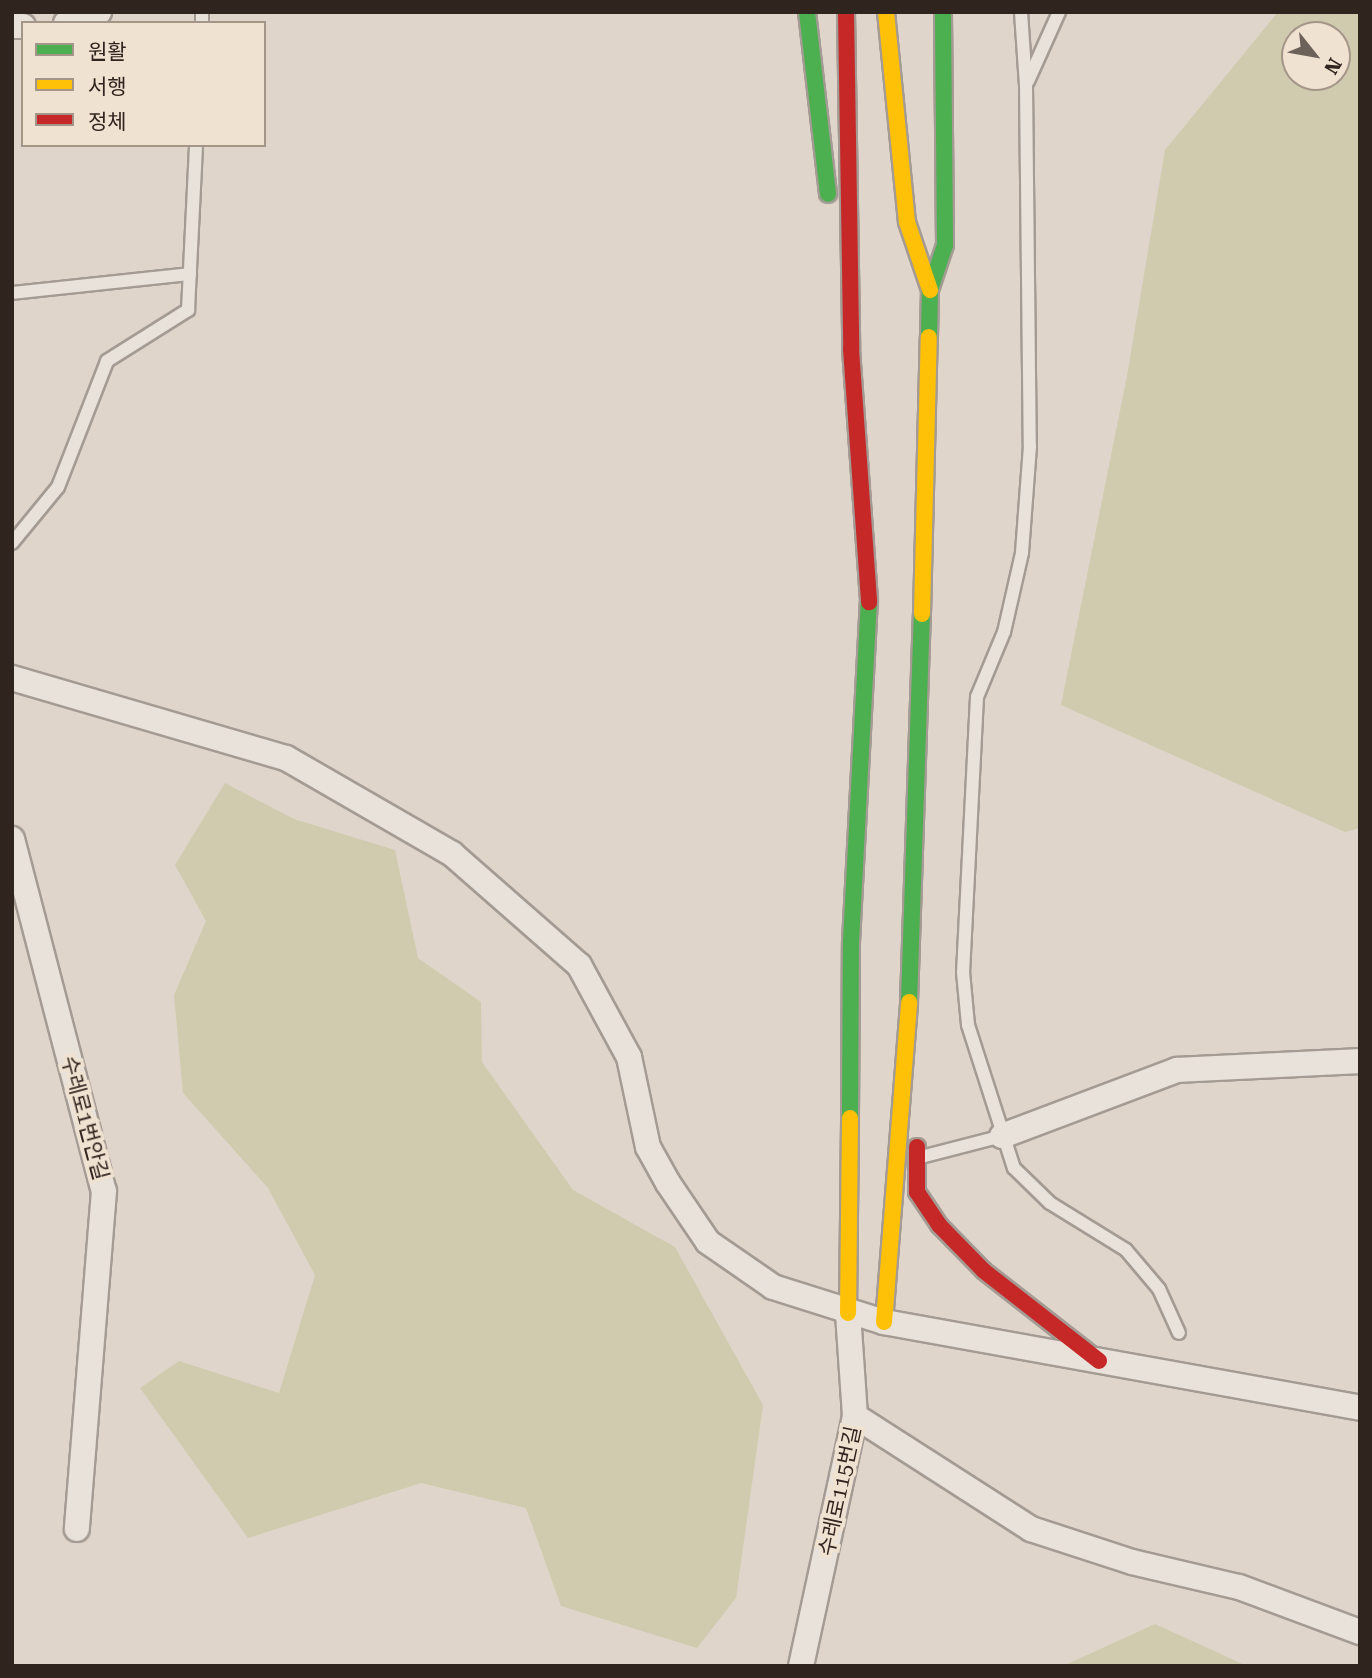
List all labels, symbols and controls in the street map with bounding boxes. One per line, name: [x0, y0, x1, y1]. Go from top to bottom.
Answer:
legend: [21, 21, 266, 147]
north arrow: [1281, 21, 1351, 91]
text: 원활: [88, 40, 127, 64]
text: N: [1319, 54, 1346, 78]
text: 서행: [88, 75, 127, 99]
text: 정체: [88, 110, 127, 134]
street label: 수레로1번안길: [56, 1053, 114, 1183]
street label: 수레로115번길: [814, 1424, 866, 1558]

